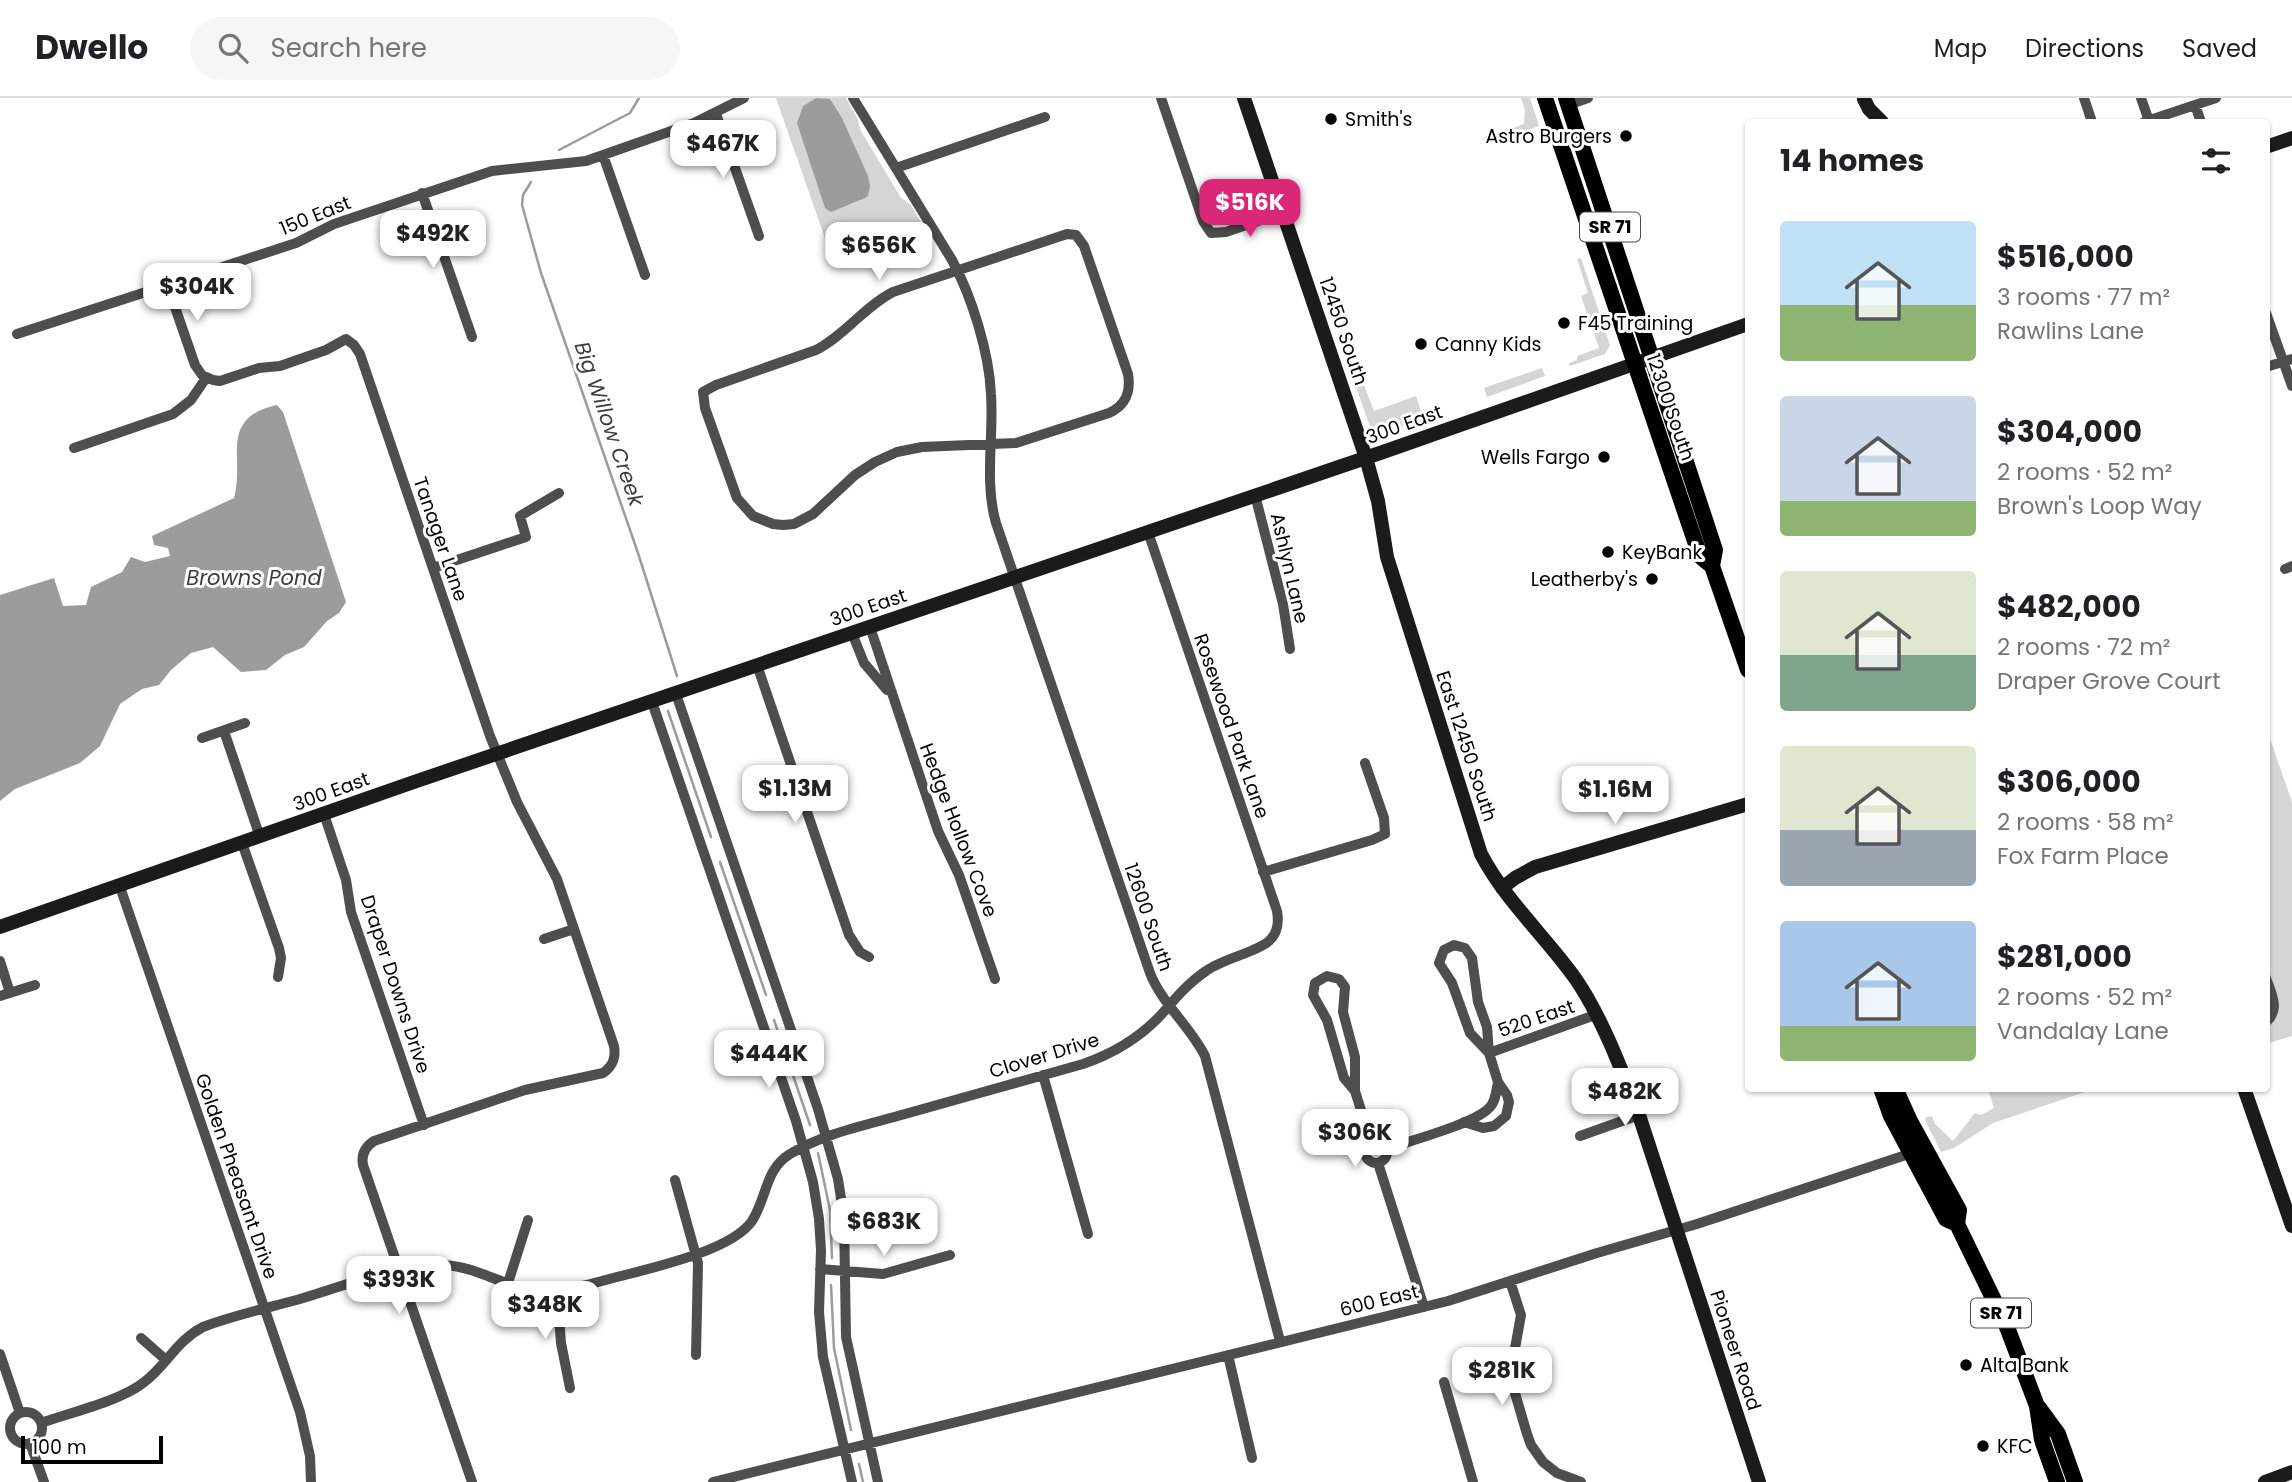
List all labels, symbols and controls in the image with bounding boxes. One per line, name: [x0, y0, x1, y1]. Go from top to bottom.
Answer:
search box: [190, 17, 680, 80]
text: Dwello: [35, 24, 148, 71]
icon: search: [214, 29, 252, 67]
text: Search here: [270, 30, 427, 66]
text: Map: [1934, 32, 1987, 65]
text: Directions: [2025, 32, 2144, 65]
text: Saved: [2182, 32, 2257, 65]
place label: Smith's: [1345, 106, 1412, 133]
marker: Smith's: [1323, 111, 1339, 127]
pin: $467K: [674, 120, 772, 180]
place label: Astro Burgers: [1486, 123, 1612, 150]
text: $467K: [686, 127, 760, 159]
marker: Astro Burgers: [1618, 128, 1634, 144]
text: 14 homes: [1780, 139, 1924, 182]
icon: filters: [2197, 142, 2235, 180]
pin: $516K: [1201, 180, 1299, 239]
text: $516K: [1215, 186, 1285, 218]
street label: 150 East: [276, 189, 355, 242]
pin: $492K: [384, 211, 482, 270]
road number: SR 71: [1580, 212, 1640, 242]
text: $492K: [396, 217, 470, 249]
pin: $656K: [830, 222, 928, 282]
text: $656K: [841, 229, 917, 261]
text: $516,000: [1997, 235, 2134, 278]
icon: home: [1836, 249, 1920, 333]
pin: $304K: [148, 264, 246, 323]
text: $304K: [159, 270, 235, 302]
street label: 12450 South: [1312, 274, 1375, 389]
text: 3 rooms · 77 m²: [1997, 281, 2170, 313]
place label: F45 Training: [1578, 310, 1693, 337]
marker: F45 Training: [1556, 315, 1572, 331]
text: Rawlins Lane: [1997, 315, 2144, 347]
place label: Canny Kids: [1435, 331, 1541, 358]
marker: Canny Kids: [1413, 336, 1429, 352]
water label: Big Willow Creek: [568, 338, 652, 511]
street label: 12300 South: [1640, 350, 1701, 464]
street label: 300 East: [1362, 398, 1446, 451]
text: $304,000: [1997, 410, 2142, 453]
icon: home: [1836, 424, 1920, 508]
place label: Wells Fargo: [1481, 444, 1590, 471]
marker: Wells Fargo: [1596, 449, 1612, 465]
text: 2 rooms · 52 m²: [1997, 456, 2172, 488]
street label: Tanager Lane: [407, 473, 474, 605]
text: Brown's Loop Way: [1997, 490, 2202, 522]
street label: Ashlyn Lane: [1264, 510, 1315, 626]
place label: KeyBank: [1622, 539, 1703, 566]
marker: KeyBank: [1600, 544, 1616, 560]
water label: Browns Pond: [186, 563, 322, 592]
place label: Leatherby's: [1531, 566, 1638, 593]
marker: Leatherby's: [1644, 571, 1660, 587]
street label: 300 East: [826, 582, 910, 633]
text: $482,000: [1997, 585, 2141, 628]
icon: home: [1836, 599, 1920, 683]
street label: Rosewood Park Lane: [1187, 630, 1276, 822]
text: 2 rooms · 72 m²: [1997, 631, 2170, 663]
text: Draper Grove Court: [1997, 665, 2221, 697]
street label: East 12450 South: [1429, 667, 1504, 825]
street label: Hedge Hollow Cove: [913, 739, 1004, 921]
text: $306,000: [1997, 760, 2141, 803]
street label: 300 East: [289, 765, 373, 818]
pin: $1.13M: [738, 766, 852, 825]
pin: $1.16M: [1558, 766, 1672, 826]
text: $1.13M: [758, 772, 832, 804]
text: $1.16M: [1578, 773, 1652, 805]
icon: home: [1836, 774, 1920, 858]
text: 2 rooms · 58 m²: [1997, 806, 2174, 838]
text: Fox Farm Place: [1997, 840, 2169, 872]
street label: 12600 South: [1117, 860, 1180, 975]
street label: Draper Downs Drive: [354, 891, 437, 1077]
text: $281,000: [1997, 935, 2132, 978]
icon: home: [1836, 949, 1920, 1033]
text: 2 rooms · 52 m²: [1997, 981, 2172, 1013]
street label: 520 East: [1494, 993, 1578, 1044]
text: Vandalay Lane: [1997, 1015, 2169, 1047]
street label: Clover Drive: [986, 1026, 1102, 1085]
pin: $444K: [720, 1030, 818, 1090]
text: $444K: [730, 1037, 808, 1069]
pin: $482K: [1576, 1068, 1674, 1128]
street label: Golden Pheasant Drive: [189, 1070, 284, 1283]
text: $482K: [1588, 1075, 1662, 1107]
pin: $306K: [1306, 1110, 1404, 1169]
text: $306K: [1318, 1116, 1392, 1148]
pin: $683K: [835, 1198, 933, 1258]
text: $683K: [847, 1205, 921, 1237]
pin: $393K: [350, 1256, 448, 1316]
text: $393K: [362, 1263, 436, 1295]
street label: 600 East: [1337, 1278, 1421, 1323]
pin: $348K: [496, 1282, 594, 1341]
street label: Pioneer Road: [1703, 1286, 1768, 1414]
text: $348K: [507, 1288, 583, 1320]
road number: SR 71: [1971, 1298, 2031, 1328]
pin: $281K: [1453, 1348, 1551, 1407]
place label: Alta Bank: [1980, 1352, 2069, 1379]
text: $281K: [1468, 1354, 1536, 1386]
marker: Alta Bank: [1958, 1357, 1974, 1373]
scale bar: [21, 1433, 163, 1465]
place label: KFC: [1997, 1433, 2033, 1460]
text: 100 m: [32, 1434, 87, 1461]
marker: KFC: [1975, 1438, 1991, 1454]

